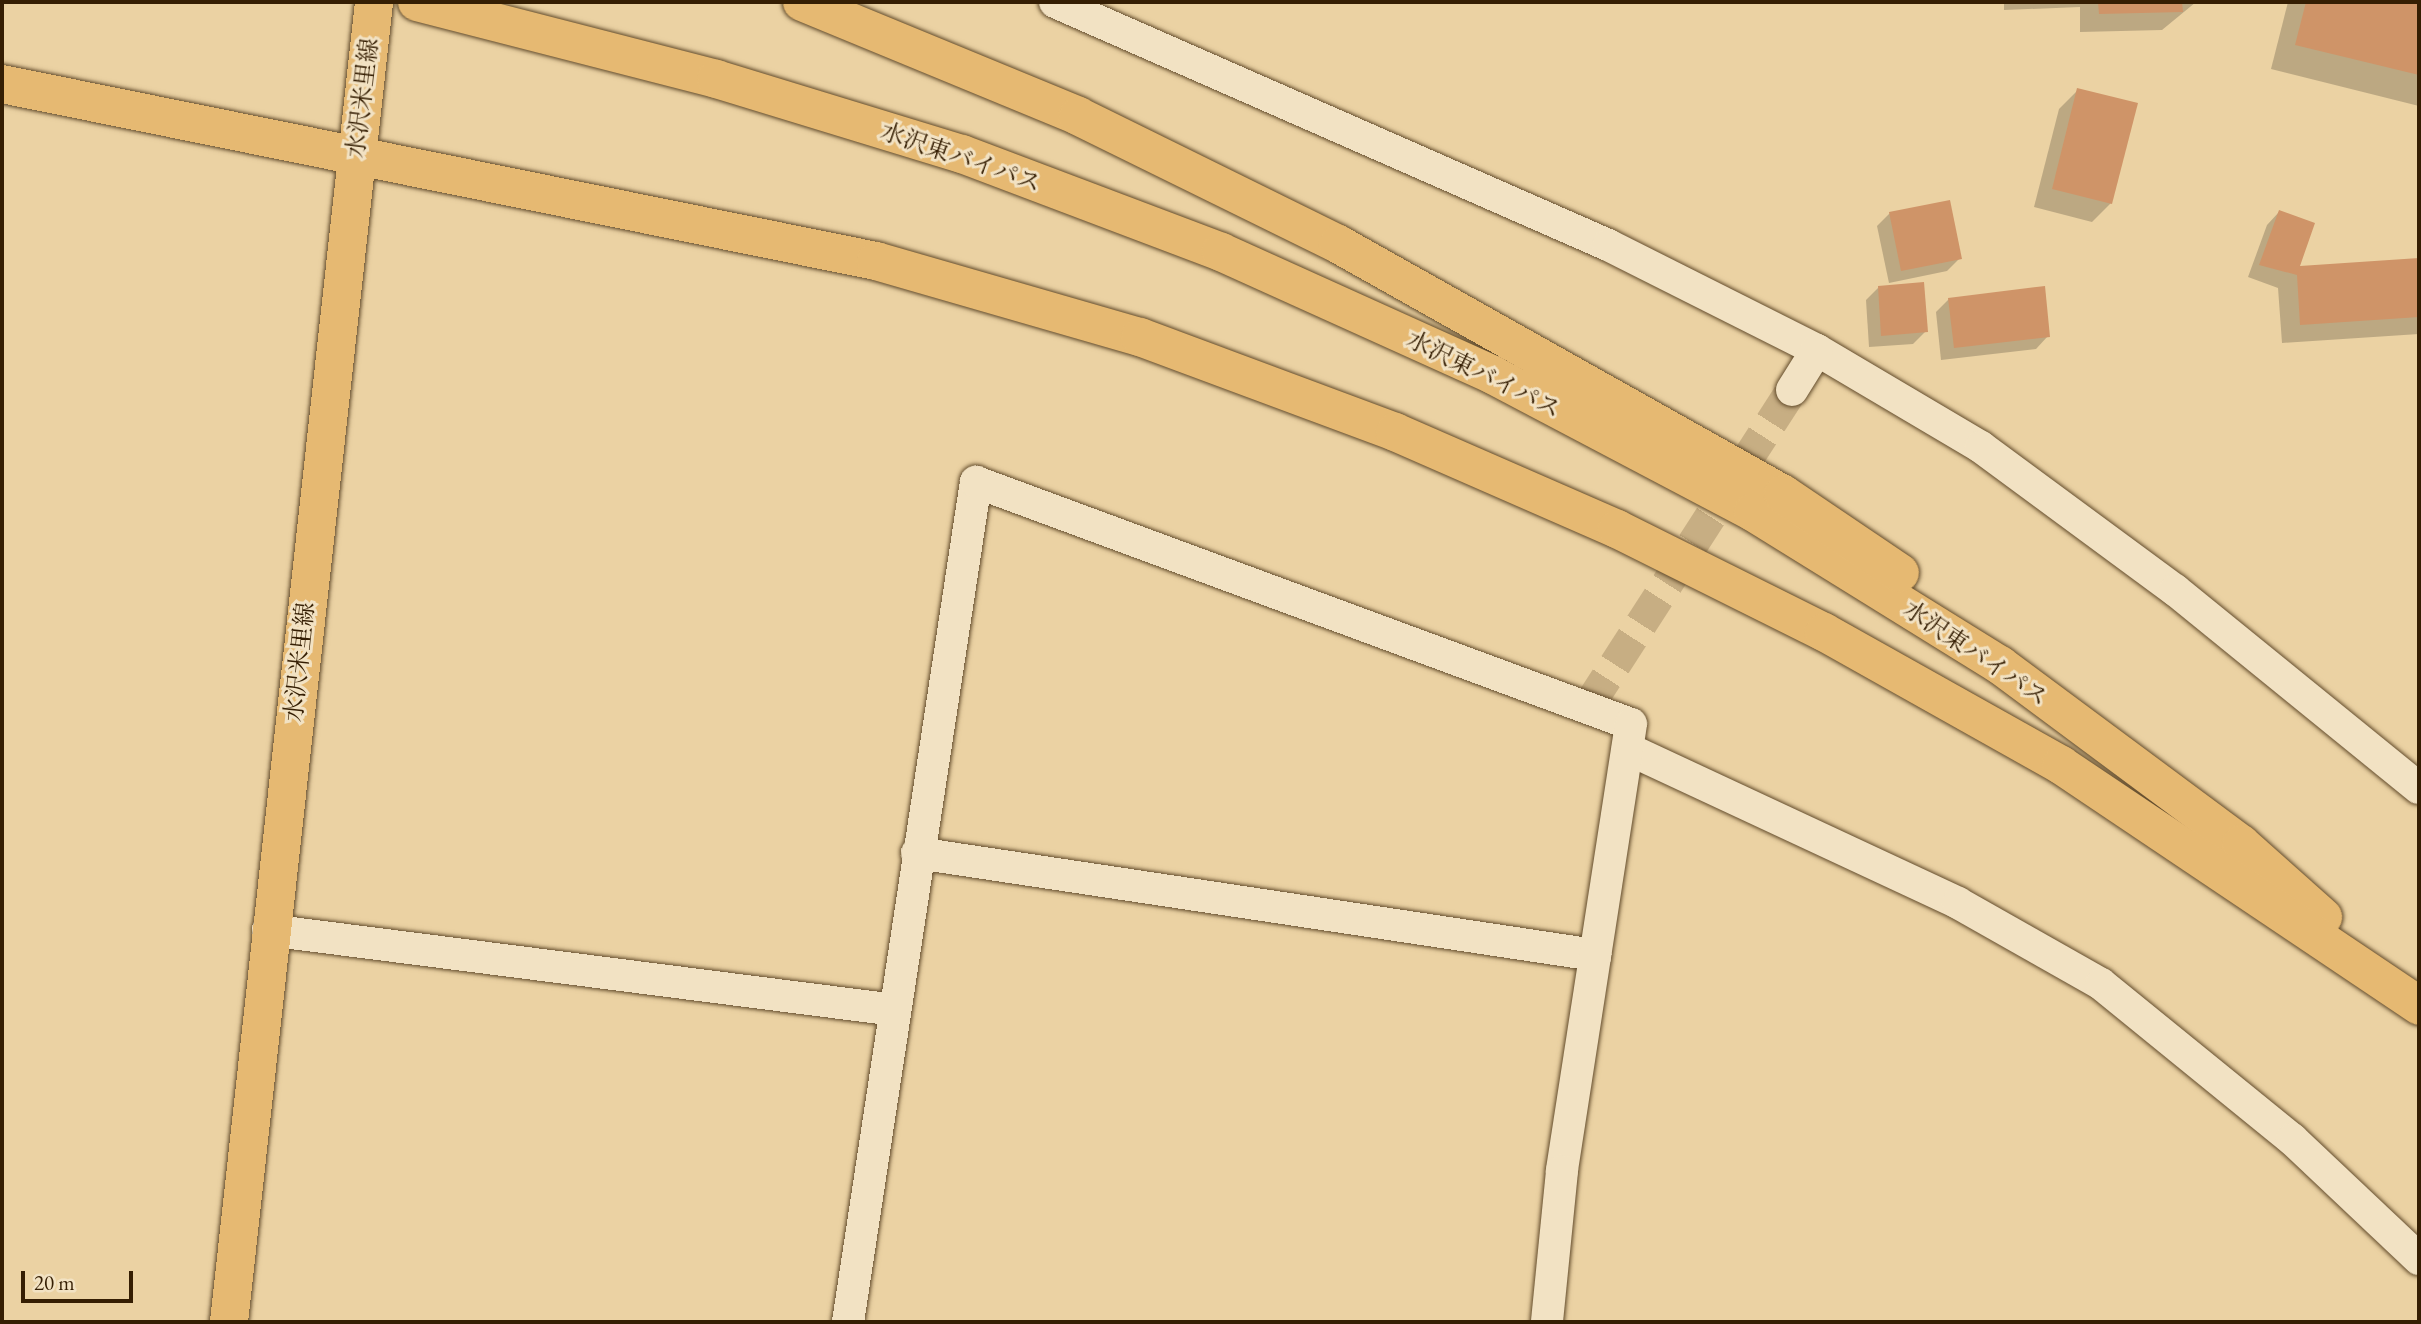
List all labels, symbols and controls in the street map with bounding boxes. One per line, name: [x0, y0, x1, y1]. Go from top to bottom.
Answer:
street label: 水沢米里線: [340, 37, 384, 159]
street label: 水沢東バイパス: [877, 116, 1045, 198]
street label: 水沢東バイパス: [1402, 324, 1566, 424]
street label: 水沢東バイパス: [1898, 594, 2054, 712]
street label: 水沢米里線: [278, 601, 320, 723]
scale bar: [24, 1258, 136, 1302]
text: 20 m: [34, 1269, 75, 1296]

